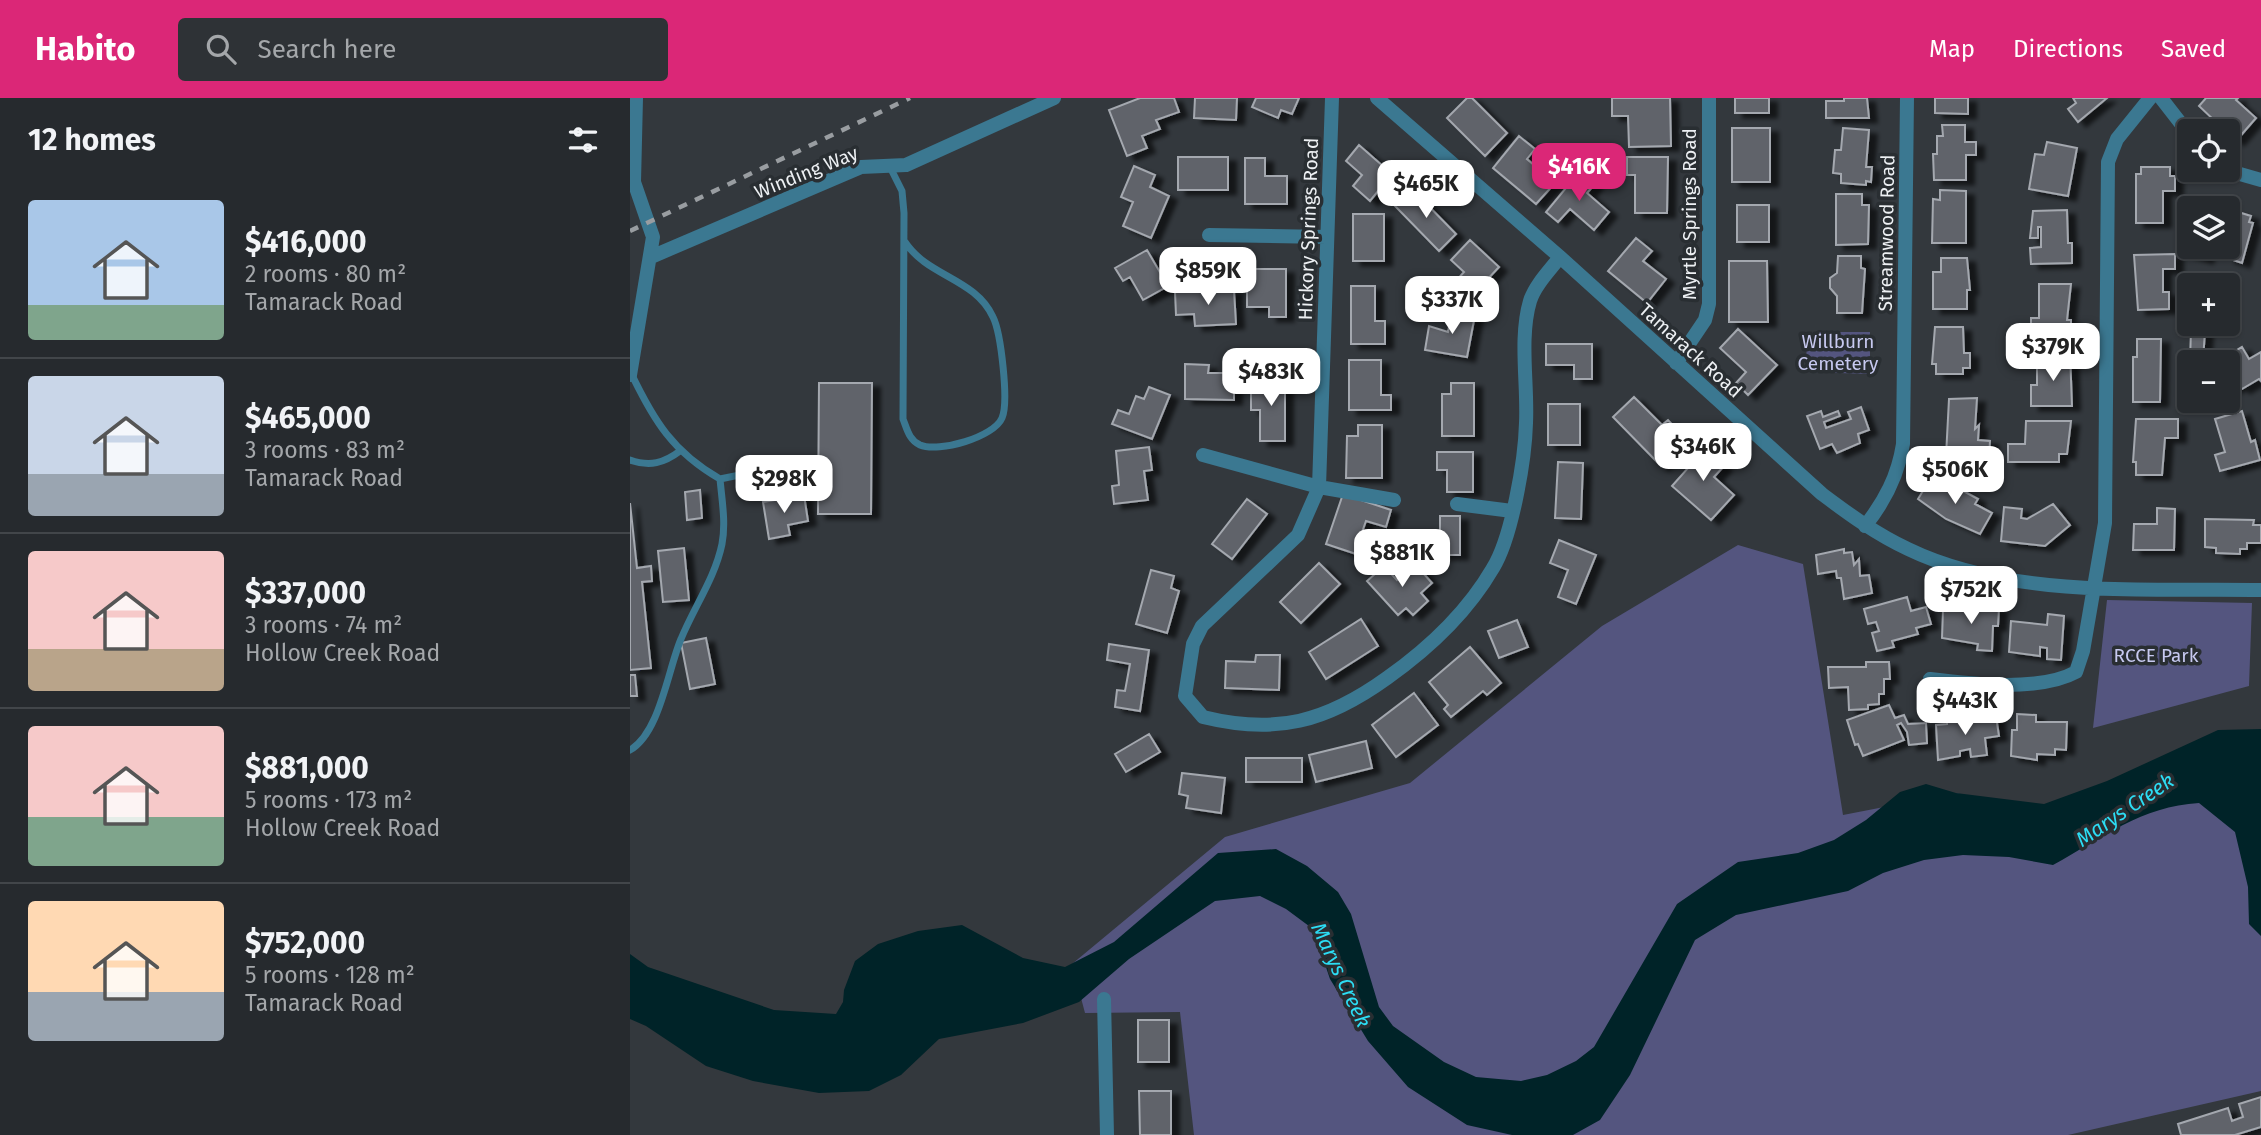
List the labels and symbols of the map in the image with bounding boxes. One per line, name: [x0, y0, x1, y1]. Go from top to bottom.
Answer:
street label: Myrtle Springs Road: [1678, 128, 1701, 300]
street label: Hickory Springs Road: [1294, 137, 1323, 321]
street label: Winding Way: [751, 141, 862, 204]
pin: $416K: [1530, 144, 1628, 203]
street label: Streamwood Road: [1874, 154, 1899, 312]
pin: $465K: [1377, 160, 1475, 220]
pin: $859K: [1159, 248, 1257, 307]
pin: $337K: [1403, 276, 1501, 336]
street label: Tamarack Road: [1634, 298, 1747, 403]
pin: $379K: [2004, 324, 2102, 383]
park label: Willburn Cemetery: [1798, 330, 1879, 375]
pin: $483K: [1222, 348, 1320, 408]
pin: $346K: [1654, 424, 1752, 483]
pin: $506K: [1906, 446, 2004, 506]
pin: $298K: [735, 456, 833, 515]
pin: $881K: [1353, 530, 1451, 589]
pin: $752K: [1922, 566, 2020, 626]
park label: RCCE Park: [2114, 644, 2199, 667]
pin: $443K: [1916, 678, 2014, 737]
water label: Marys Creek: [2071, 768, 2179, 852]
water label: Marys Creek: [1305, 918, 1377, 1032]

